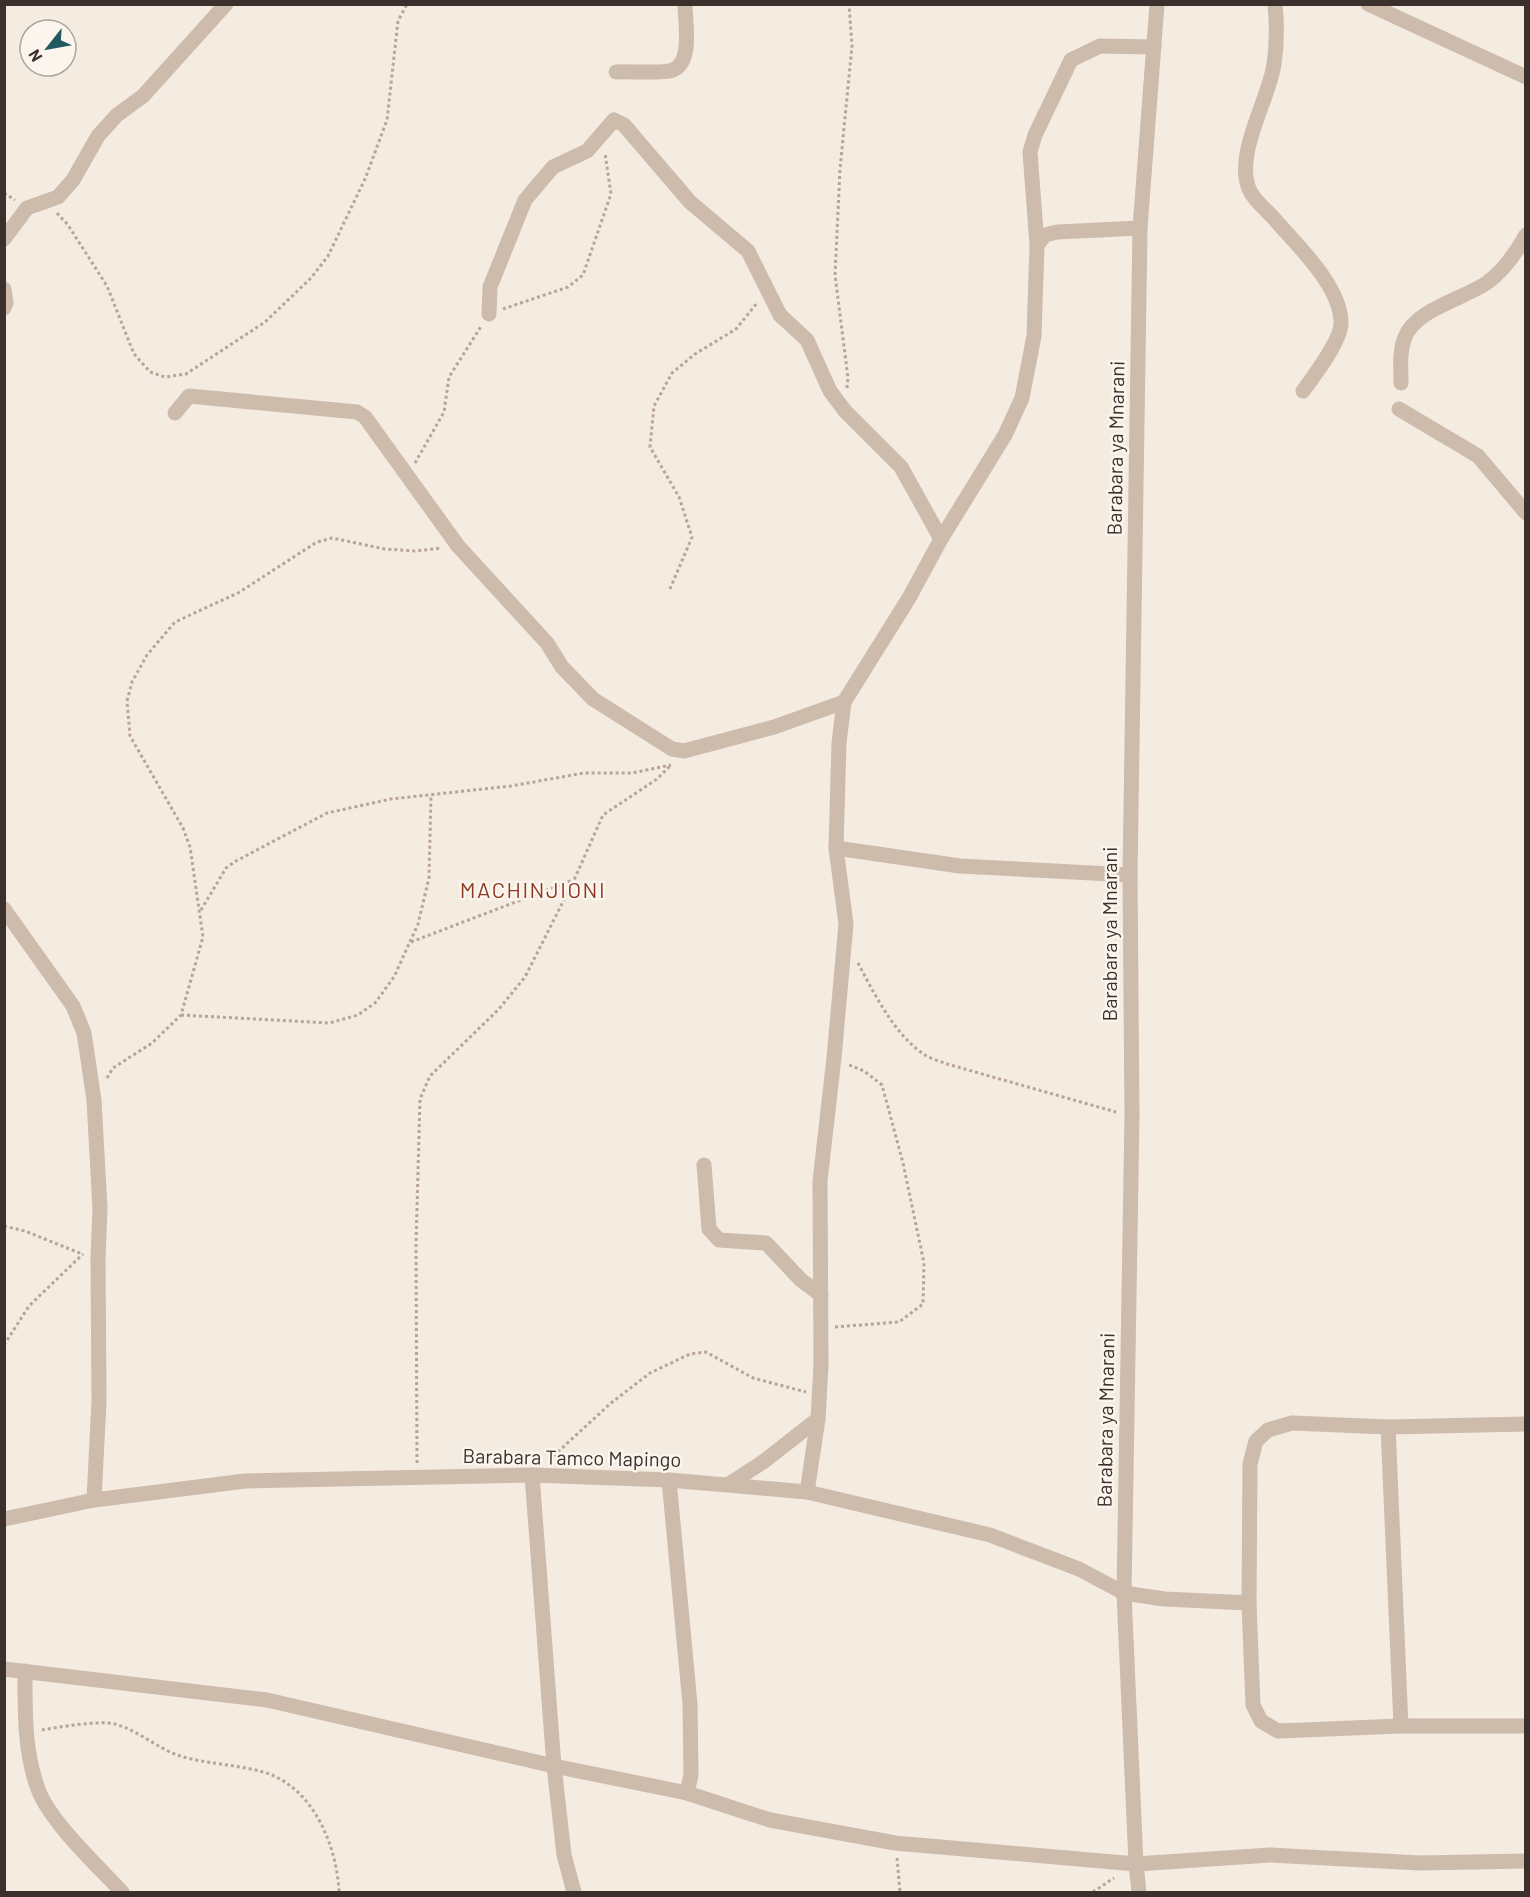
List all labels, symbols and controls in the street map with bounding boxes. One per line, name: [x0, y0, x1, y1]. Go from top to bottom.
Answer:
north arrow: [18, 18, 78, 78]
text: N: [24, 47, 46, 65]
street label: Barabara ya Mnarani: [1101, 361, 1129, 535]
street label: Barabara ya Mnarani: [1097, 847, 1121, 1021]
district label: MACHINJIONI: [460, 876, 606, 902]
street label: Barabara ya Mnarani: [1091, 1333, 1119, 1507]
street label: Barabara Tamco Mapingo: [462, 1443, 682, 1471]

